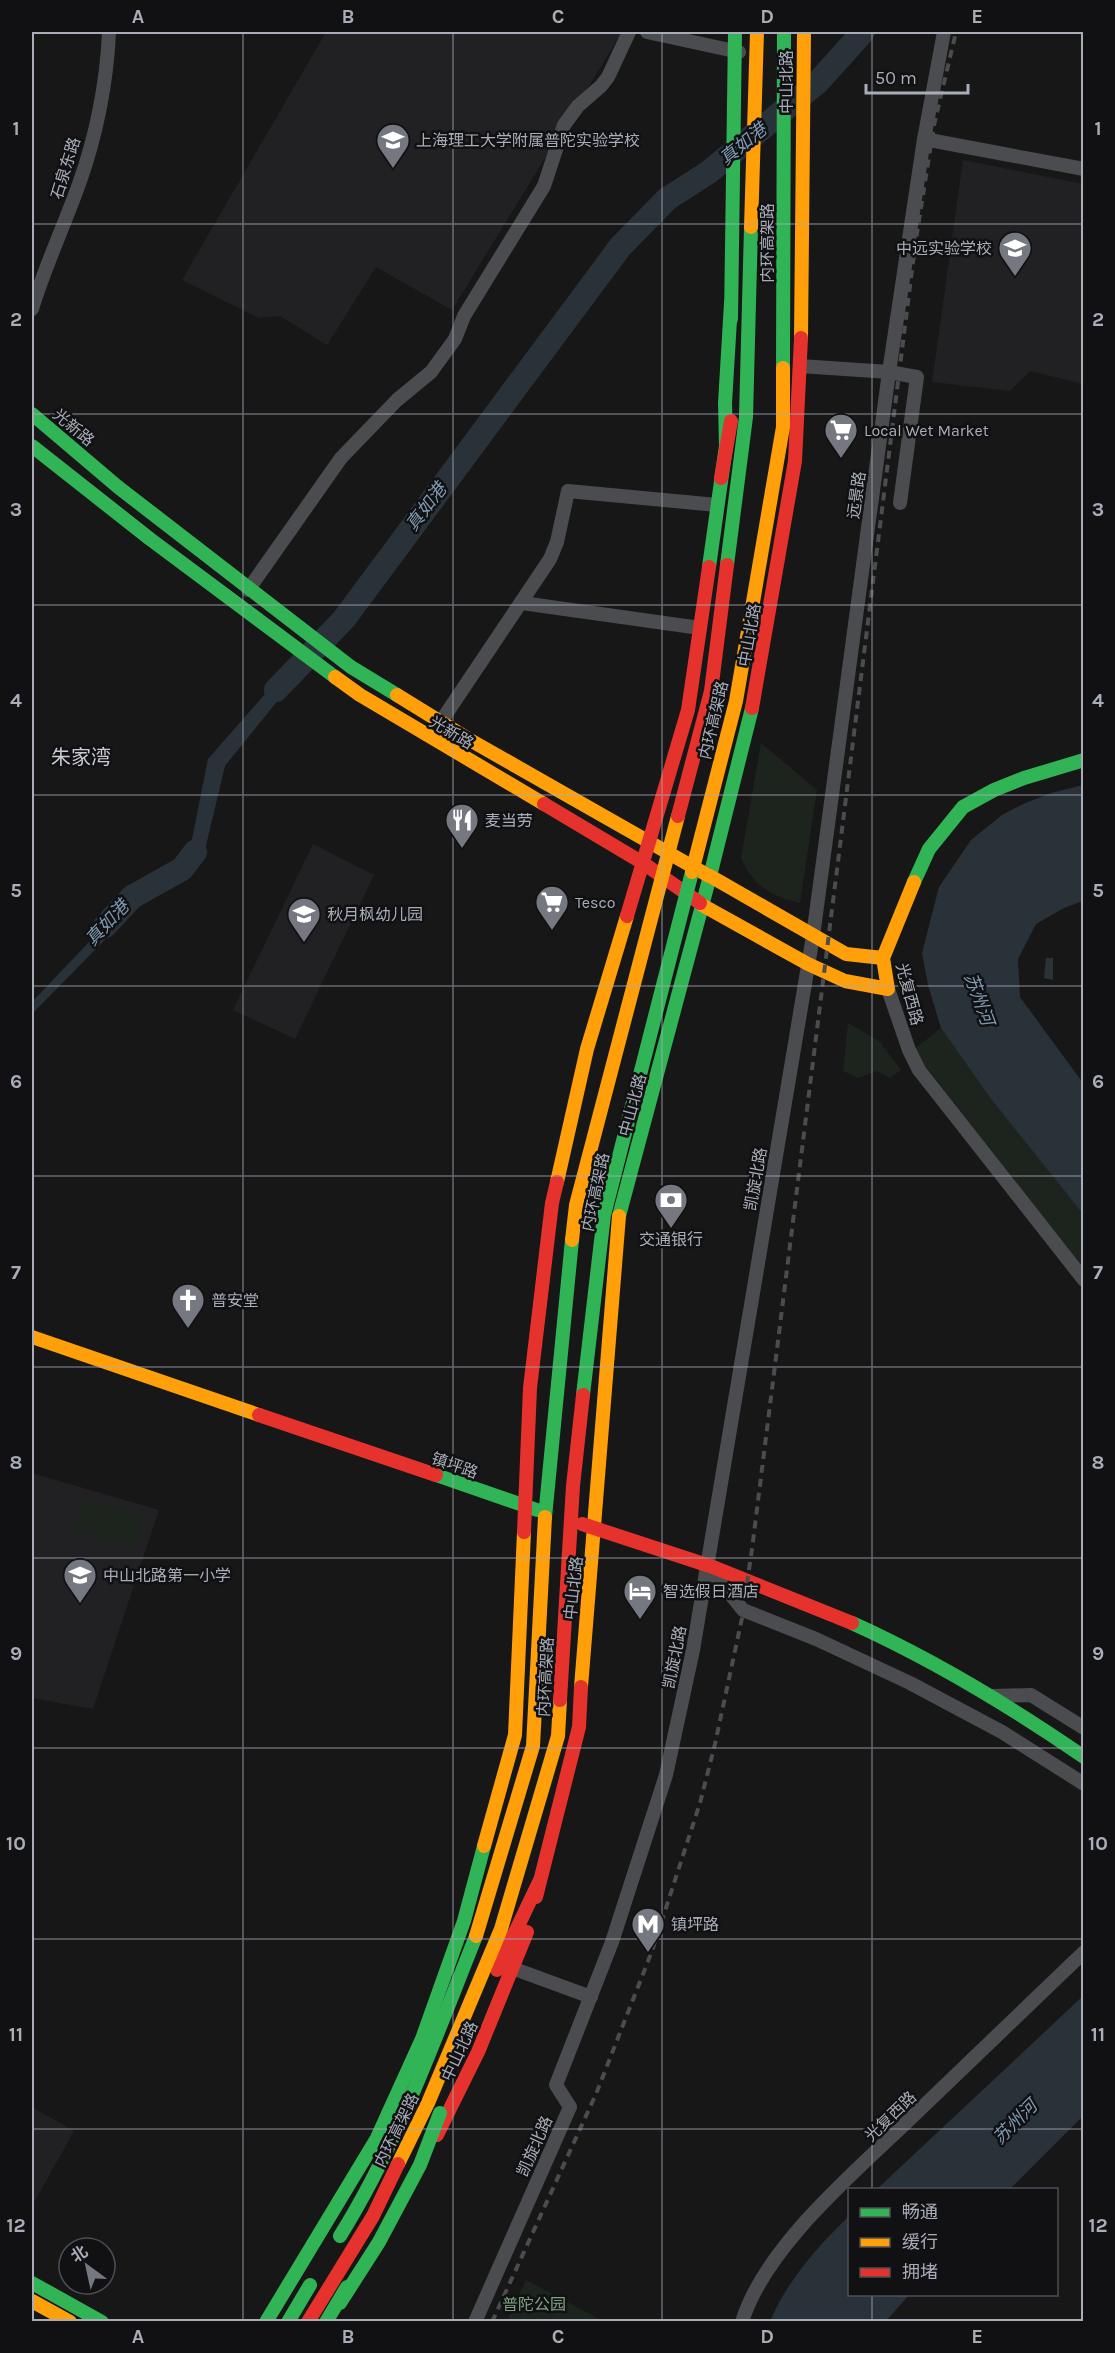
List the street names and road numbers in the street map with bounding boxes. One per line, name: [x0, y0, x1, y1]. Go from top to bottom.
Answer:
street label: 中山北路: [777, 50, 796, 114]
street label: 石泉东路: [47, 135, 84, 202]
street label: 内环高架路: [758, 203, 777, 283]
street label: 光新路: [49, 405, 98, 450]
street label: 远景路: [844, 470, 869, 520]
street label: 中山北路: [735, 602, 764, 668]
street label: 内环高架路: [695, 679, 732, 761]
street label: 光新路: [426, 712, 477, 753]
street label: 光复西路: [892, 961, 927, 1028]
street label: 中山北路: [615, 1072, 650, 1139]
street label: 凯旋北路: [741, 1146, 770, 1212]
street label: 内环高架路: [578, 1151, 613, 1233]
street label: 镇坪路: [429, 1449, 481, 1482]
street label: 中山北路: [561, 1555, 586, 1621]
street label: 凯旋北路: [659, 1624, 690, 1690]
street label: 内环高架路: [534, 1637, 557, 1717]
street label: 中山北路: [437, 2018, 482, 2084]
street label: 光复西路: [861, 2087, 920, 2145]
street label: 内环高架路: [370, 2090, 423, 2170]
street label: 凯旋北路: [513, 2113, 556, 2179]

